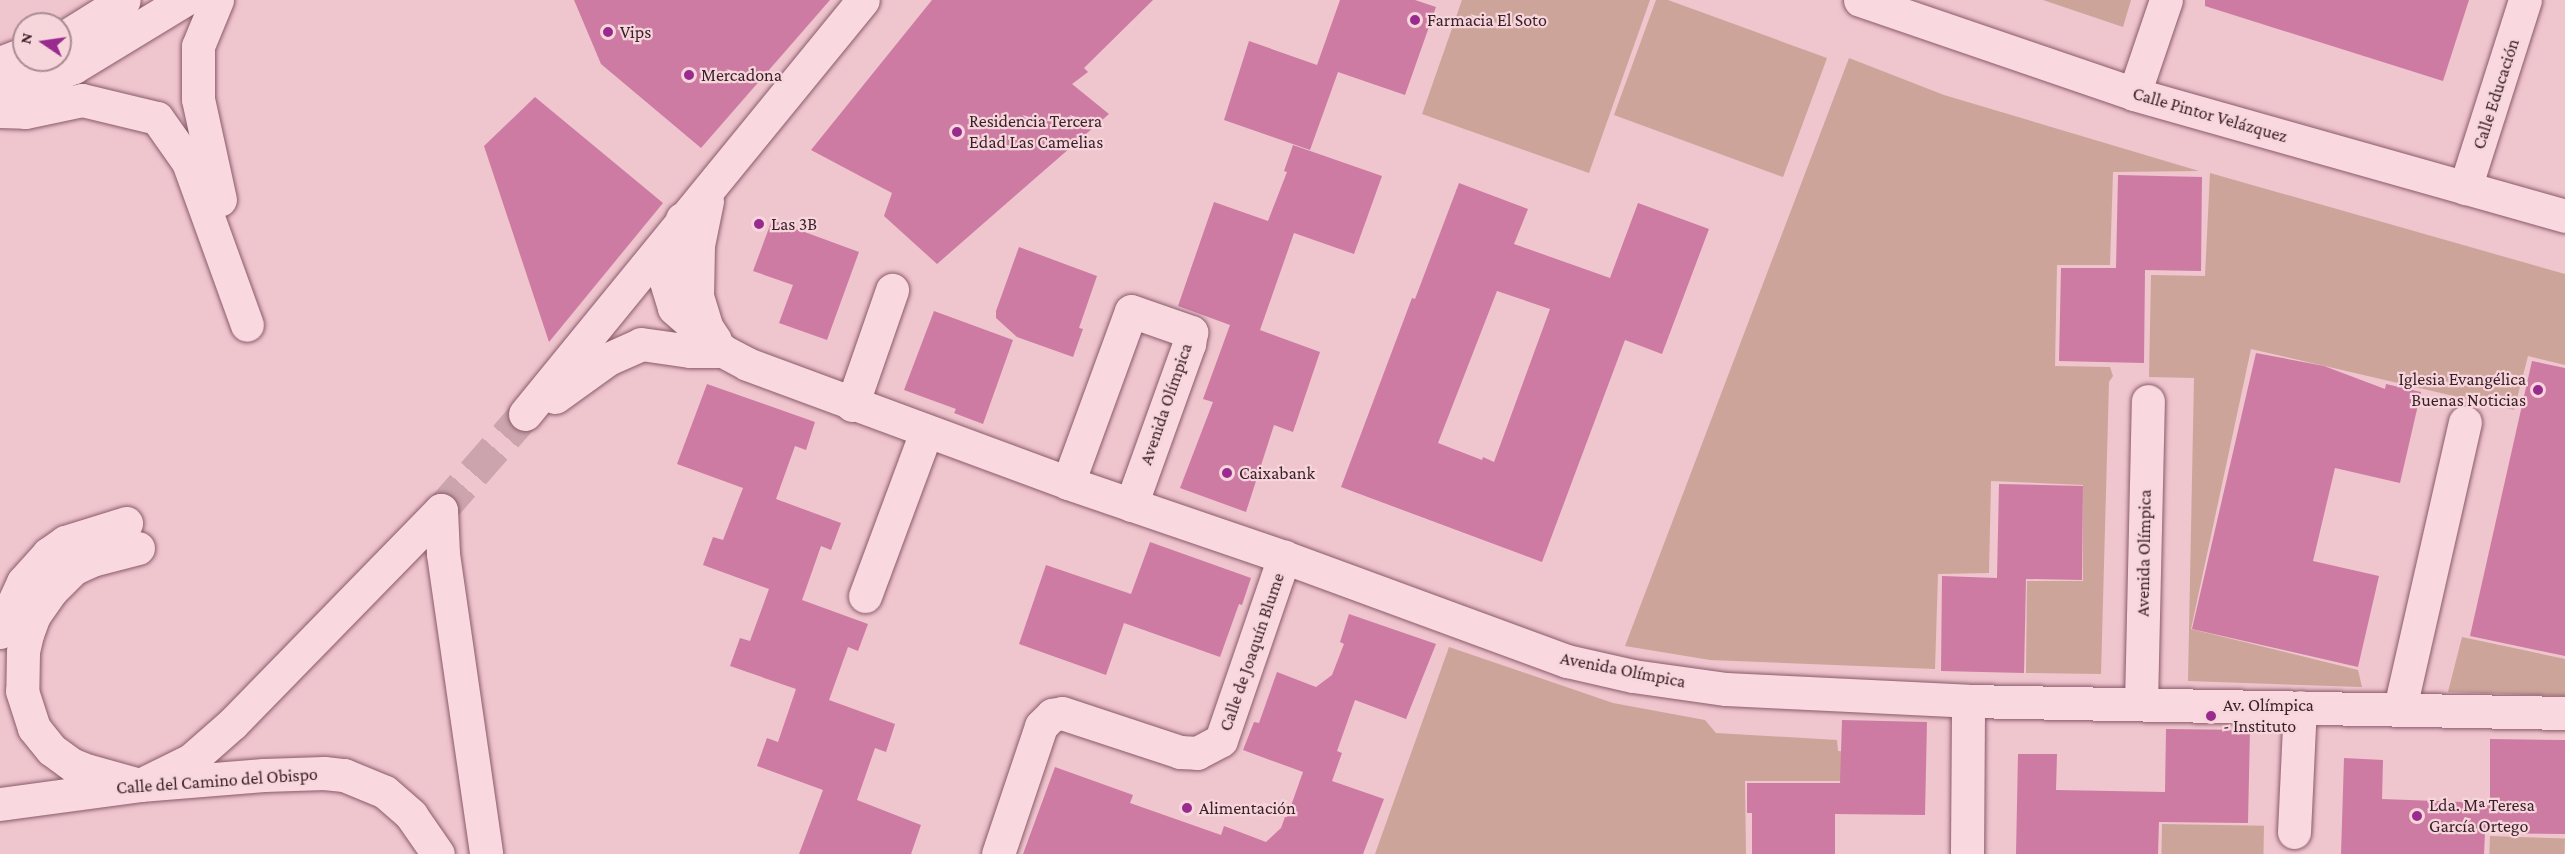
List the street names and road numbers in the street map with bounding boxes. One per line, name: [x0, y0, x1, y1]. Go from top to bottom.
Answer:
street label: Calle Educación: [2468, 36, 2524, 152]
street label: Calle Pintor Velázquez: [2130, 83, 2290, 147]
street label: Avenida Olímpica: [1135, 340, 1197, 468]
street label: Avenida Olímpica: [2132, 489, 2156, 617]
street label: Calle de Joaquín Blume: [1215, 570, 1289, 734]
street label: Avenida Olímpica: [1558, 647, 1688, 693]
street label: Calle del Camino del Obispo: [115, 763, 319, 799]

